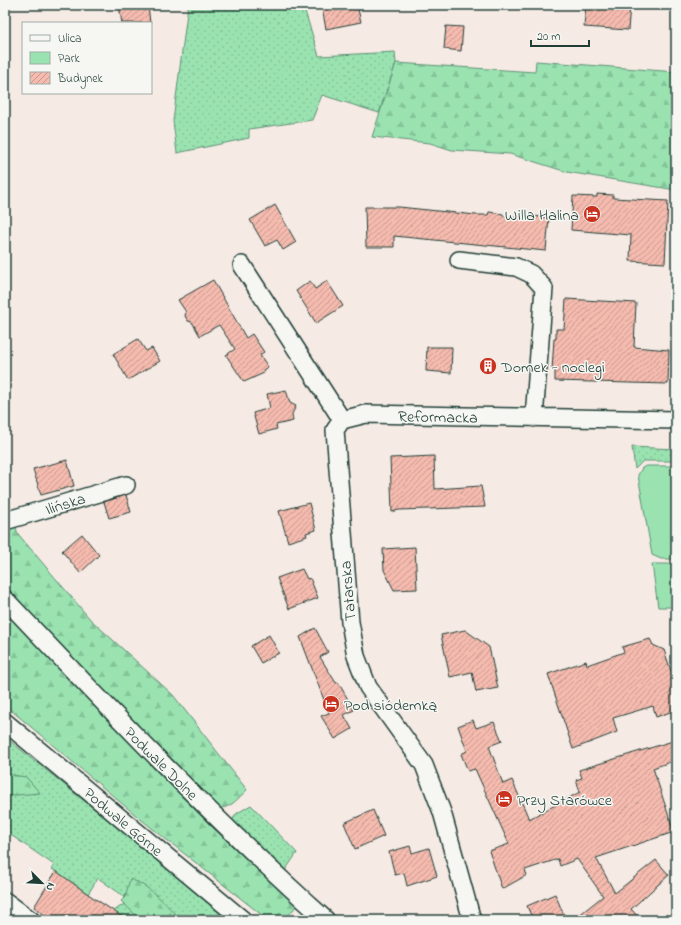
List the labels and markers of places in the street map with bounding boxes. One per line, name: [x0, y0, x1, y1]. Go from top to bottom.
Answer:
place label: Willa Halina: [505, 204, 579, 228]
hotel icon: Willa Halina: [582, 204, 602, 224]
building icon: Domek - noclegi: [478, 356, 498, 376]
place label: Domek - noclegi: [500, 356, 605, 380]
hotel icon: Pod siódemką: [321, 694, 341, 714]
place label: Pod siódemką: [344, 694, 438, 718]
hotel icon: Przy Starówce: [494, 789, 514, 809]
place label: Przy Starówce: [517, 789, 613, 813]

